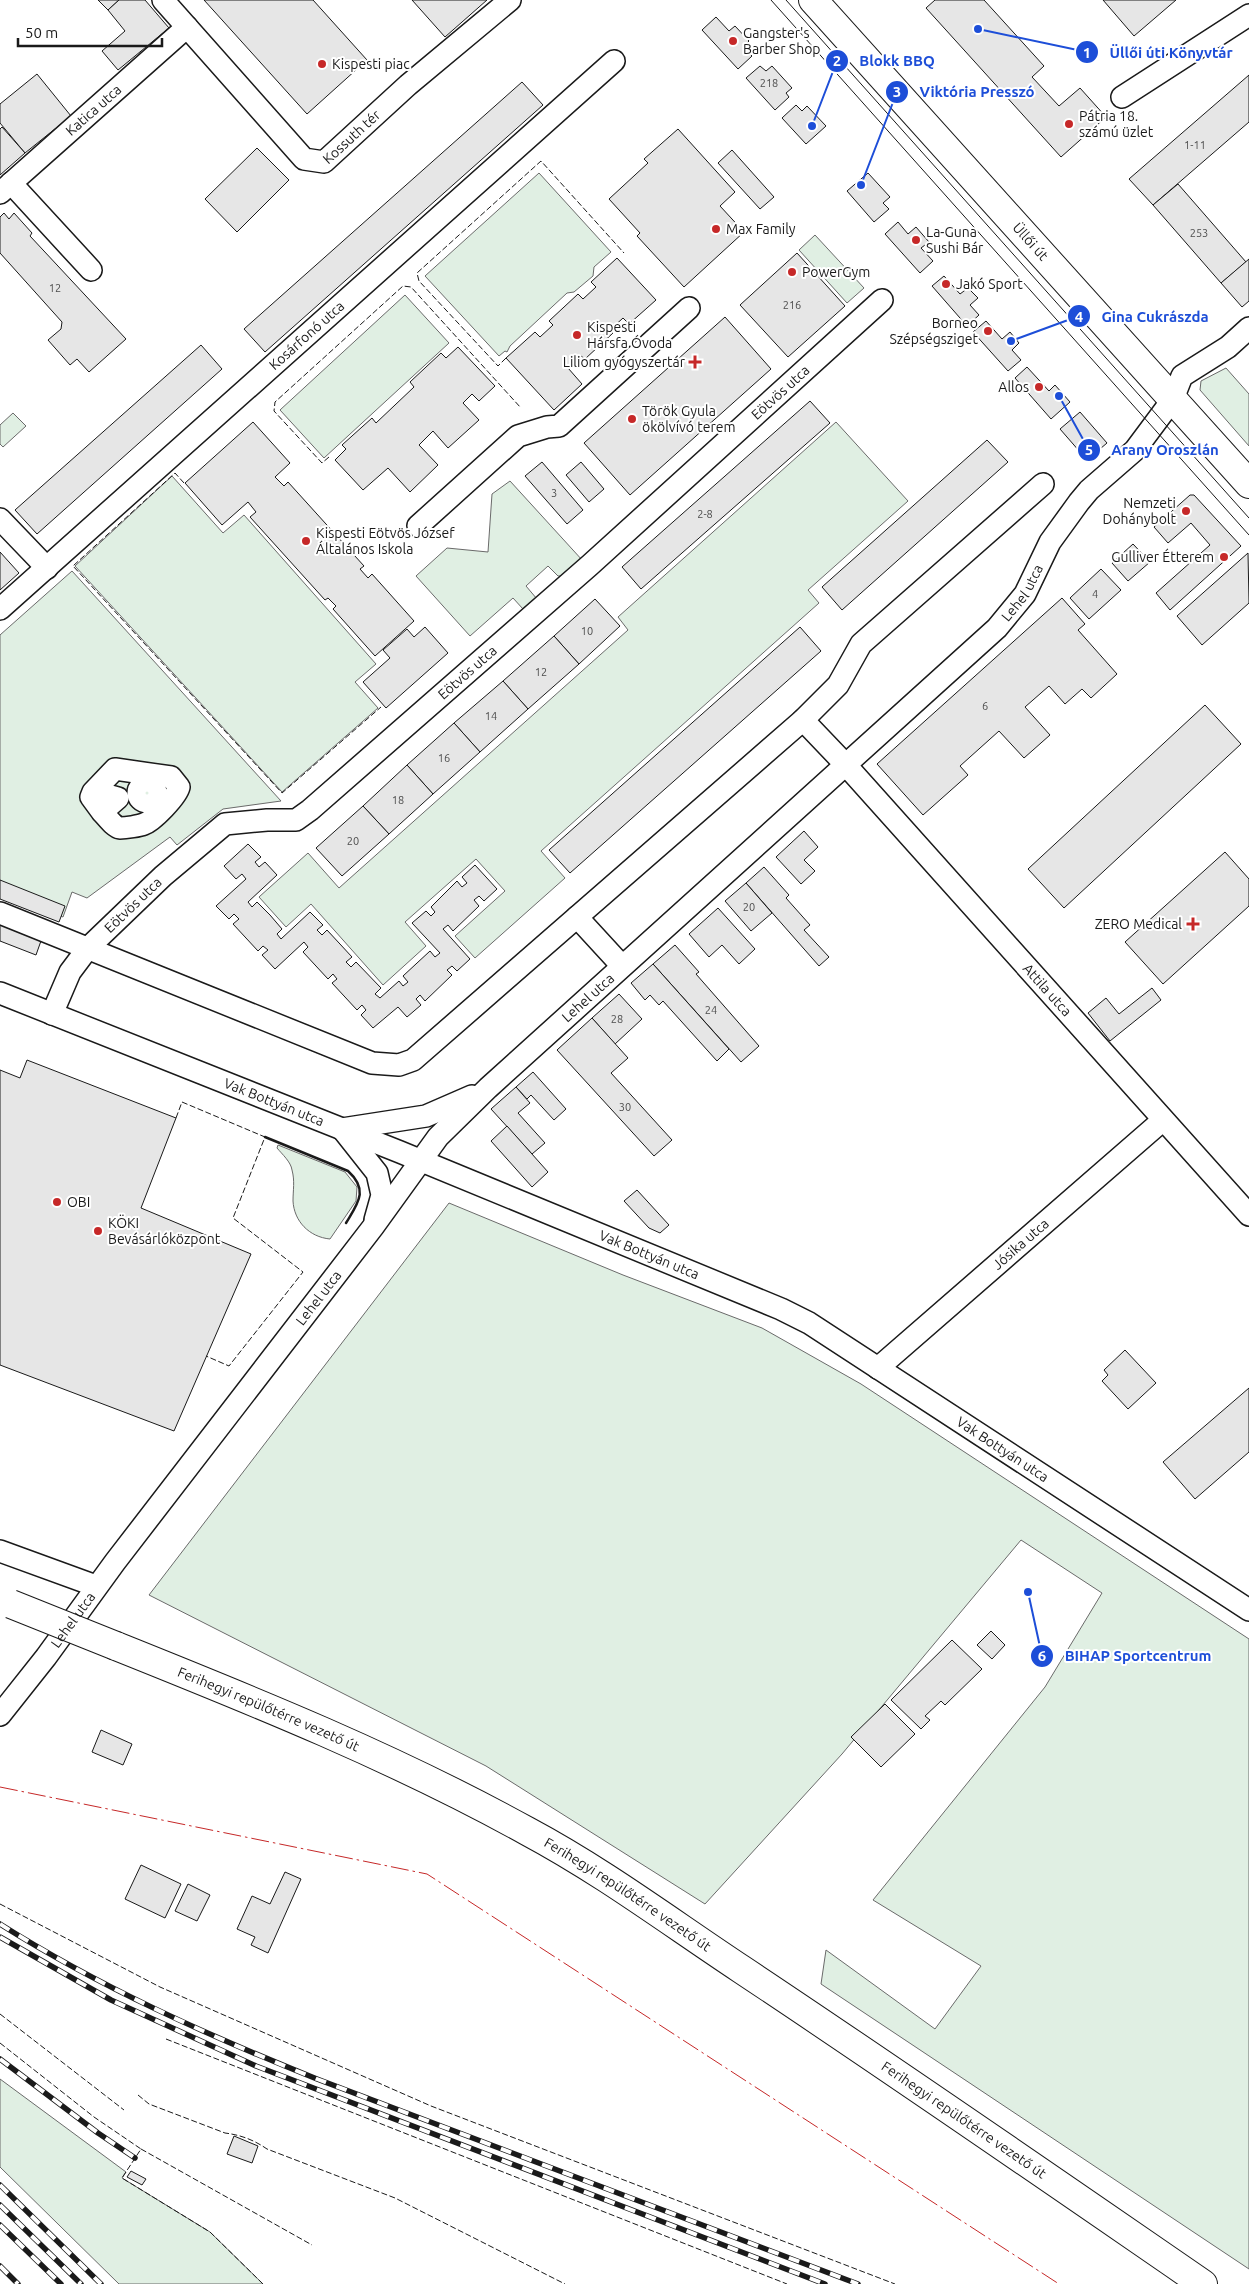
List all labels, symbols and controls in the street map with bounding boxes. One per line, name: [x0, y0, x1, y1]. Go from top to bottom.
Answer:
scale bar: [18, 15, 161, 47]
text: 50 m: [25, 24, 58, 41]
place label: Gangster's Barber Shop: [743, 25, 821, 57]
marker: Gangster's Barber Shop: [727, 35, 739, 47]
callout: Üllői úti Könyvtár: [1075, 37, 1243, 67]
text: 1: [1083, 44, 1091, 61]
text: Üllői úti Könyvtár: [1109, 44, 1233, 61]
callout: Blokk BBQ: [824, 46, 945, 76]
text: 2: [833, 52, 841, 69]
text: Blokk BBQ: [859, 52, 935, 69]
place label: Kispesti piac: [332, 56, 410, 72]
marker: Kispesti piac: [316, 58, 328, 70]
house number: 218: [760, 77, 778, 89]
callout: Viktória Presszó: [884, 77, 1044, 107]
street label: Katica utca: [62, 81, 124, 139]
text: 3: [893, 83, 901, 100]
text: Viktória Presszó: [919, 83, 1035, 100]
street label: Kossuth tér: [320, 106, 384, 167]
place label: Pátria 18. számú üzlet: [1079, 108, 1154, 140]
marker: Pátria 18. számú üzlet: [1063, 118, 1075, 130]
house number: 1-11: [1184, 139, 1206, 151]
street label: Üllői út: [1009, 219, 1052, 264]
place label: Max Family: [726, 221, 796, 237]
marker: Max Family: [710, 223, 722, 235]
place label: La-Guna Sushi Bár: [926, 224, 984, 256]
house number: 253: [1190, 227, 1208, 239]
marker: La-Guna Sushi Bár: [910, 234, 922, 246]
place label: PowerGym: [802, 264, 870, 280]
marker: PowerGym: [786, 266, 798, 278]
place label: Jakó Sport: [956, 276, 1023, 292]
marker: Jakó Sport: [940, 278, 952, 290]
house number: 12: [49, 282, 61, 294]
street label: Kosárfonó utca: [266, 298, 347, 373]
house number: 216: [783, 299, 801, 311]
callout: Gina Cukrászda: [1066, 301, 1218, 331]
text: 4: [1075, 308, 1083, 325]
text: Gina Cukrászda: [1101, 308, 1209, 325]
place label: Borneo Szépségsziget: [889, 315, 978, 347]
place label: Kispesti Hársfa Óvoda: [587, 319, 672, 351]
marker: Borneo Szépségsziget: [982, 325, 994, 337]
marker: Kispesti Hársfa Óvoda: [571, 329, 583, 341]
place label: Liliom gyógyszertár: [563, 354, 686, 370]
marker: Liliom gyógyszertár: [689, 356, 701, 368]
street label: Eötvös utca: [748, 362, 813, 423]
place label: Allos: [998, 379, 1029, 395]
marker: Allos: [1033, 381, 1045, 393]
place label: Török Gyula ökölvívó terem: [642, 403, 736, 435]
marker: Török Gyula ökölvívó terem: [626, 413, 638, 425]
callout: Arany Oroszlán: [1076, 435, 1229, 465]
text: 5: [1085, 441, 1093, 458]
text: Arany Oroszlán: [1111, 441, 1219, 458]
house number: 3: [551, 487, 557, 499]
place label: Nemzeti Dohánybolt: [1103, 495, 1176, 527]
marker: Nemzeti Dohánybolt: [1180, 505, 1192, 517]
house number: 2-8: [697, 508, 713, 520]
place label: Kispesti Eötvös József Általános Iskola: [316, 525, 455, 557]
marker: Kispesti Eötvös József Általános Iskola: [300, 535, 312, 547]
place label: Gulliver Étterem: [1111, 548, 1214, 565]
marker: Gulliver Étterem: [1218, 551, 1230, 563]
street label: Lehel utca: [998, 562, 1046, 624]
house number: 4: [1092, 588, 1098, 600]
house number: 10: [581, 625, 593, 637]
street label: Eötvös utca: [435, 642, 500, 702]
house number: 12: [535, 666, 547, 678]
house number: 6: [982, 700, 988, 712]
house number: 14: [485, 710, 497, 722]
house number: 16: [438, 752, 450, 764]
house number: 18: [392, 794, 404, 806]
house number: 20: [347, 835, 359, 847]
street label: Eötvös utca: [101, 874, 165, 936]
house number: 20: [743, 901, 755, 913]
place label: ZERO Medical: [1095, 916, 1182, 932]
marker: ZERO Medical: [1186, 917, 1200, 931]
street label: Attila utca: [1020, 960, 1075, 1019]
street label: Lehel utca: [559, 970, 617, 1025]
house number: 24: [705, 1004, 717, 1016]
house number: 28: [611, 1013, 623, 1025]
street label: Vak Bottyán utca: [222, 1075, 327, 1129]
house number: 30: [619, 1101, 631, 1113]
place label: OBI: [67, 1194, 90, 1210]
marker: OBI: [51, 1196, 63, 1208]
place label: KÖKI Bevásárlóközpont: [108, 1214, 221, 1247]
street label: Jósika utca: [989, 1215, 1052, 1273]
marker: KÖKI Bevásárlóközpont: [92, 1225, 104, 1237]
street label: Vak Bottyán utca: [597, 1227, 702, 1282]
street label: Lehel utca: [292, 1267, 345, 1328]
street label: Vak Bottyán utca: [954, 1413, 1052, 1485]
street label: Lehel utca: [48, 1589, 98, 1651]
callout: BIHAP Sportcentrum: [1030, 1641, 1222, 1671]
text: 6: [1038, 1647, 1046, 1664]
text: BIHAP Sportcentrum: [1065, 1647, 1211, 1664]
street label: Ferihegyi repülőtérre vezető út: [175, 1664, 362, 1755]
street label: Ferihegyi repülőtérre vezető út: [541, 1834, 714, 1955]
street label: Ferihegyi repülőtérre vezető út: [879, 2058, 1050, 2182]

